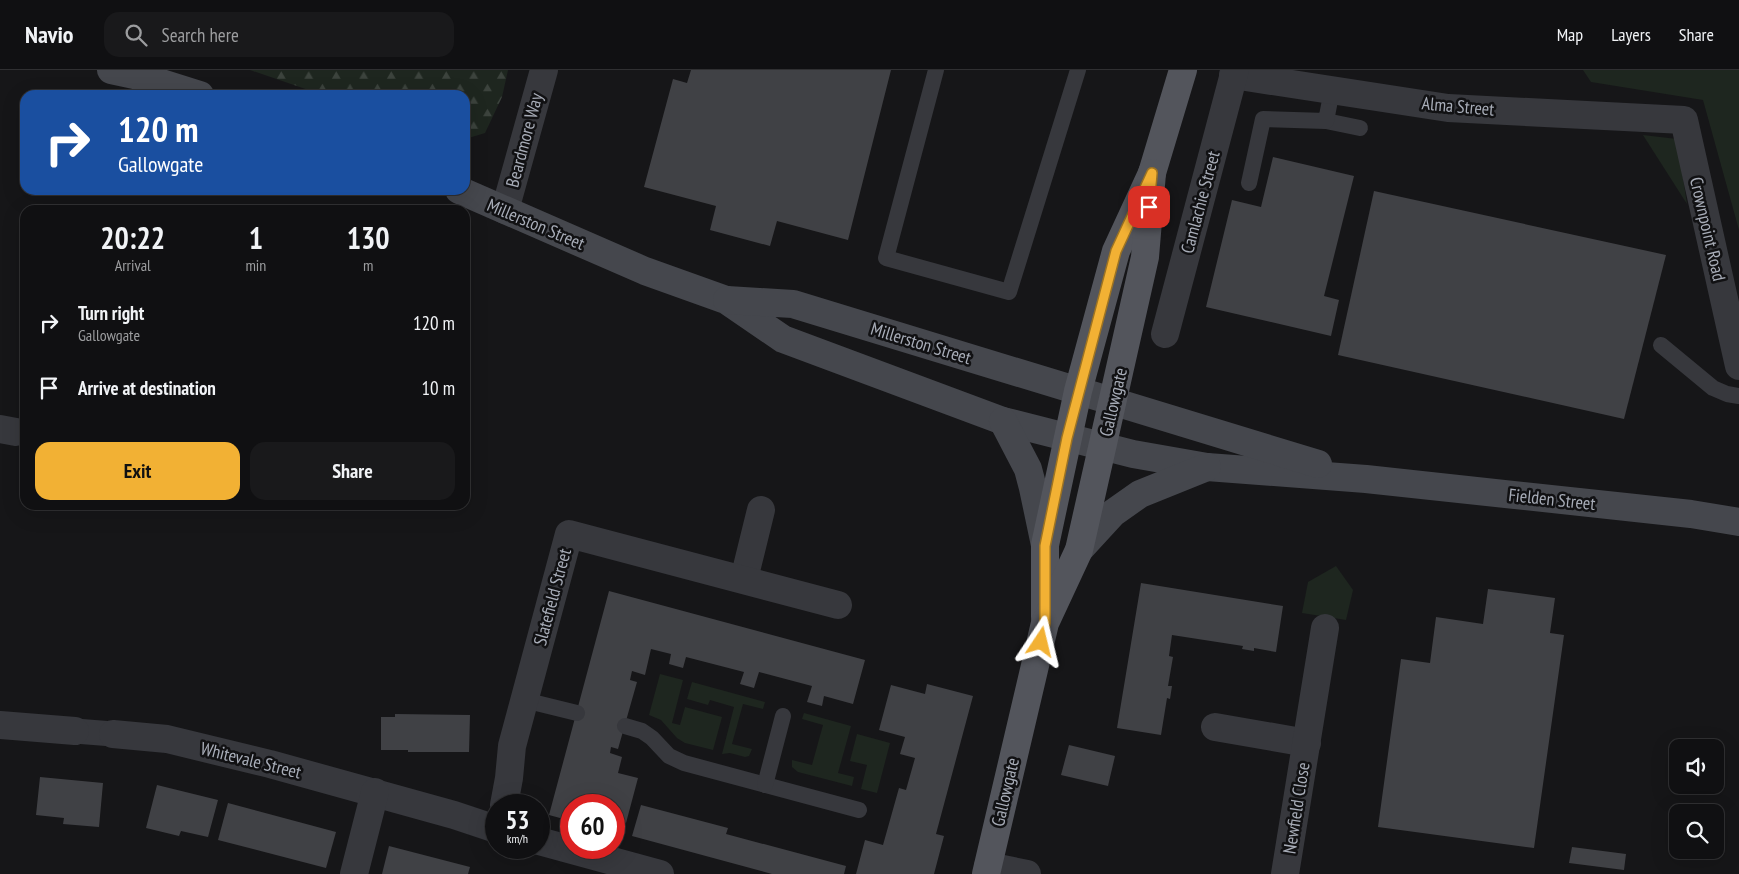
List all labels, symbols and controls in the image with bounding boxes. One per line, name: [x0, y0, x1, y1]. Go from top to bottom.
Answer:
search box: [104, 12, 454, 57]
text: Navio: [25, 19, 74, 50]
icon: search: [122, 21, 150, 49]
text: Search here: [162, 23, 239, 47]
text: Map: [1557, 23, 1583, 46]
text: Layers: [1611, 23, 1651, 46]
text: Share: [1679, 23, 1714, 46]
street label: Beardmore Way: [500, 90, 548, 190]
street label: Alma Street: [1421, 91, 1495, 121]
text: 120 m: [118, 106, 199, 152]
icon: right: [35, 110, 100, 175]
street label: Camlachie Street: [1175, 148, 1225, 256]
text: Gallowgate: [118, 150, 203, 178]
street label: Crownpoint Road: [1685, 175, 1731, 283]
pin: [1128, 186, 1170, 228]
street label: Millerston Street: [484, 193, 588, 255]
icon: arrive: [1135, 193, 1163, 221]
text: 20:22: [100, 218, 165, 257]
text: 1: [249, 218, 263, 257]
text: 130: [347, 218, 390, 257]
text: Arrival: [115, 255, 151, 275]
text: min: [245, 255, 266, 275]
text: m: [363, 255, 373, 275]
text: Turn right: [78, 301, 144, 325]
icon: right: [35, 309, 63, 337]
text: 120 m: [413, 311, 455, 335]
street label: Millerston Street: [868, 317, 974, 369]
text: Gallowgate: [78, 325, 140, 345]
street label: Gallowgate: [1094, 365, 1132, 439]
icon: arrive: [35, 374, 63, 402]
text: Arrive at destination: [78, 376, 216, 400]
text: 10 m: [422, 376, 455, 400]
button: Exit: [35, 442, 240, 500]
button: Share: [250, 442, 455, 500]
street label: Fielden Street: [1507, 483, 1597, 515]
street label: Slatefield Street: [528, 546, 576, 648]
position arrow: [1014, 615, 1066, 667]
street label: Whitevale Street: [198, 736, 304, 784]
map controls: [1669, 739, 1724, 859]
button: sound: [1669, 739, 1724, 794]
street label: Gallowgate: [986, 755, 1024, 829]
street label: Newfield Close: [1277, 761, 1315, 855]
speed limit sign: 60: [560, 794, 625, 859]
text: 53: [506, 804, 529, 836]
button: search: [1669, 804, 1724, 859]
text: km/h: [507, 831, 528, 846]

